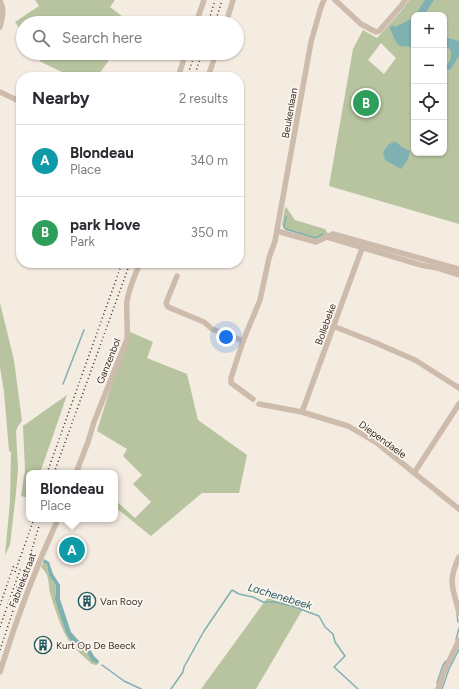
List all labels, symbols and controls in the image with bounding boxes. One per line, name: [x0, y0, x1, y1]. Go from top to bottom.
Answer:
map controls: [411, 12, 447, 156]
button: +: [411, 12, 447, 48]
search box: [16, 16, 244, 60]
icon: search: [30, 27, 52, 49]
text: Search here: [62, 29, 142, 47]
button: −: [411, 48, 447, 84]
button: locate: [411, 84, 447, 120]
street label: Beukenlaan: [279, 86, 300, 139]
text: Nearby: [32, 88, 90, 108]
pin: B: [353, 88, 379, 118]
text: 2 results: [179, 91, 228, 106]
button: layers: [411, 120, 447, 156]
text: Blondeau: [70, 144, 134, 162]
text: A: [40, 153, 50, 168]
text: 340 m: [190, 153, 228, 168]
text: Place: [70, 162, 101, 177]
text: park Hove: [70, 216, 140, 234]
text: B: [41, 225, 49, 240]
text: 350 m: [191, 225, 228, 240]
text: Park: [70, 234, 95, 249]
street label: Bollebeke: [312, 301, 339, 347]
your location: [216, 327, 236, 347]
street label: Ganzenbol: [93, 336, 123, 386]
street label: Diependaele: [356, 418, 409, 461]
popup: [26, 470, 118, 522]
text: Blondeau: [40, 480, 104, 498]
text: Place: [40, 498, 71, 513]
pin: A: [59, 535, 85, 565]
street label: Fabriekstraat: [6, 551, 39, 610]
water label: Lachenebeek: [246, 581, 314, 613]
building icon: Van Rooy: [77, 591, 97, 611]
place label: Van Rooy: [100, 595, 143, 608]
building icon: Kurt Op De Beeck: [33, 635, 53, 655]
place label: Kurt Op De Beeck: [56, 639, 136, 652]

